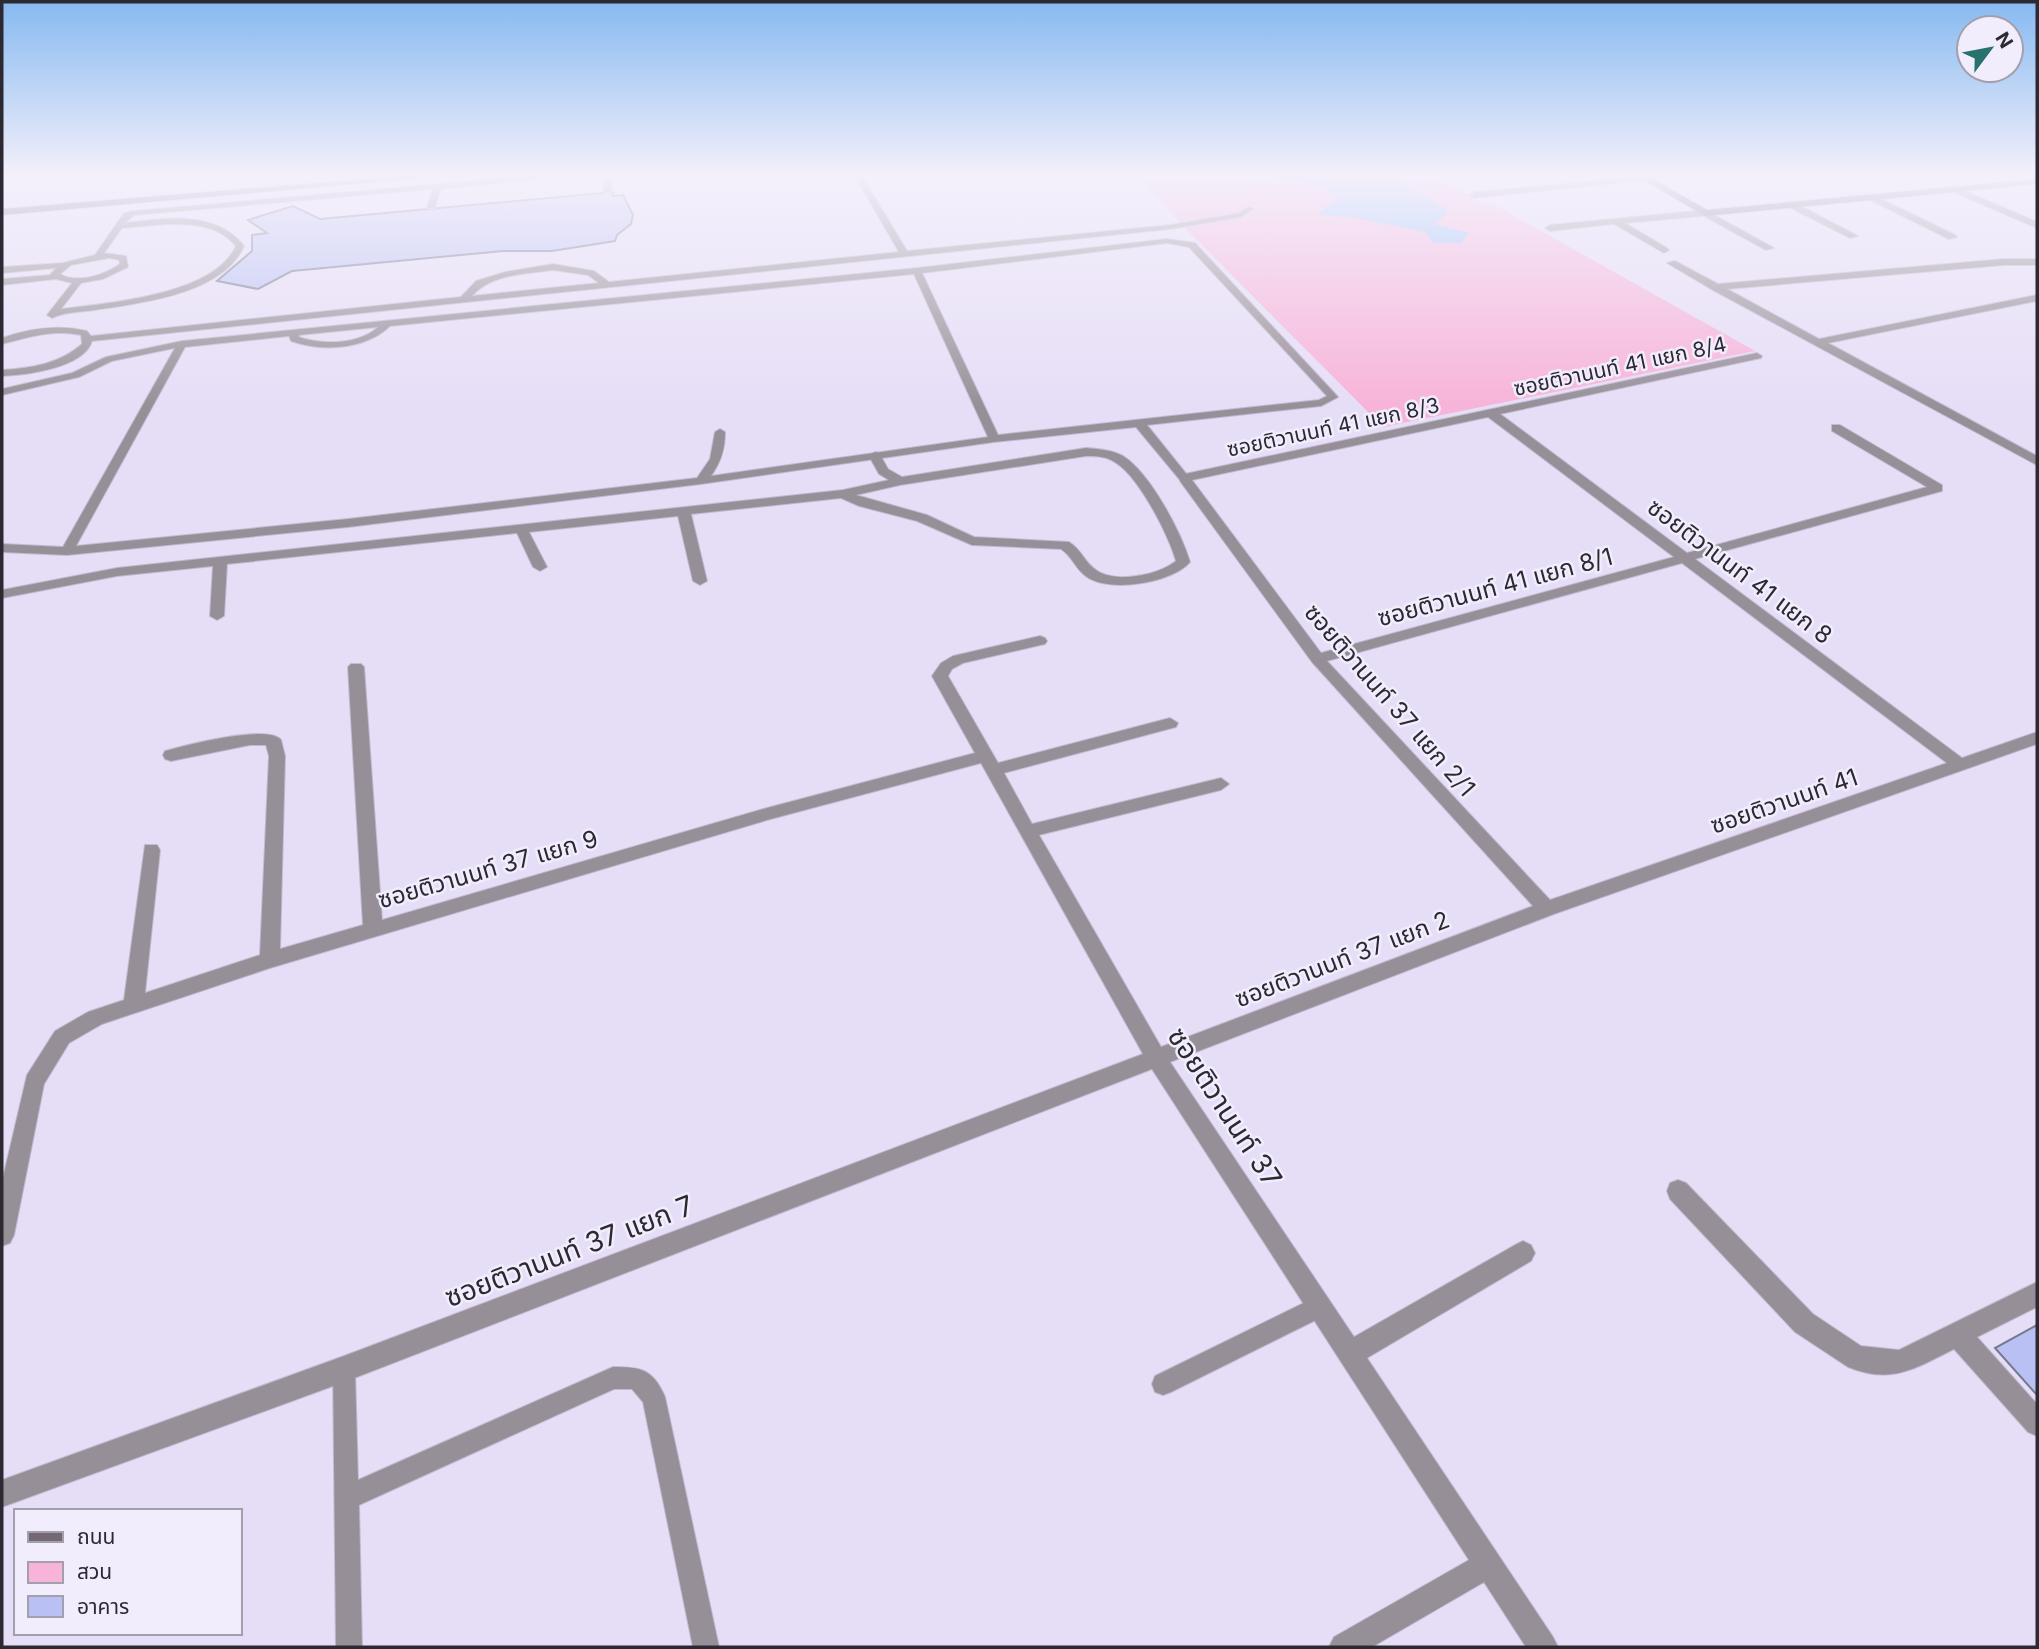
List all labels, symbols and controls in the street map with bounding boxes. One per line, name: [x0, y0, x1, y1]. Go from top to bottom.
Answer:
north arrow: [1955, 14, 2025, 84]
text: N: [1990, 28, 2018, 52]
street label: ซอยติวานนท์ 41 แยก 8/4: [1511, 331, 1729, 401]
street label: ซอยติวานนท์ 41 แยก 8/3: [1225, 392, 1441, 462]
street label: ซอยติวานนท์ 41 แยก 8: [1642, 492, 1838, 650]
street label: ซอยติวานนท์ 41 แยก 8/1: [1374, 542, 1616, 632]
street label: ซอยติวานนท์ 37 แยก 2/1: [1299, 598, 1481, 802]
street label: ซอยติวานนท์ 41: [1707, 762, 1861, 840]
street label: ซอยติวานนท์ 37 แยก 9: [375, 824, 601, 914]
street label: ซอยติวานนท์ 37 แยก 2: [1231, 905, 1453, 1013]
street label: ซอยติวานนท์ 37: [1161, 1021, 1289, 1193]
street label: ซอยติวานนท์ 37 แยก 7: [440, 1188, 698, 1314]
legend: [14, 1509, 242, 1635]
text: ถนน: [77, 1524, 115, 1549]
text: สวน: [77, 1559, 112, 1584]
text: อาคาร: [77, 1594, 129, 1619]

